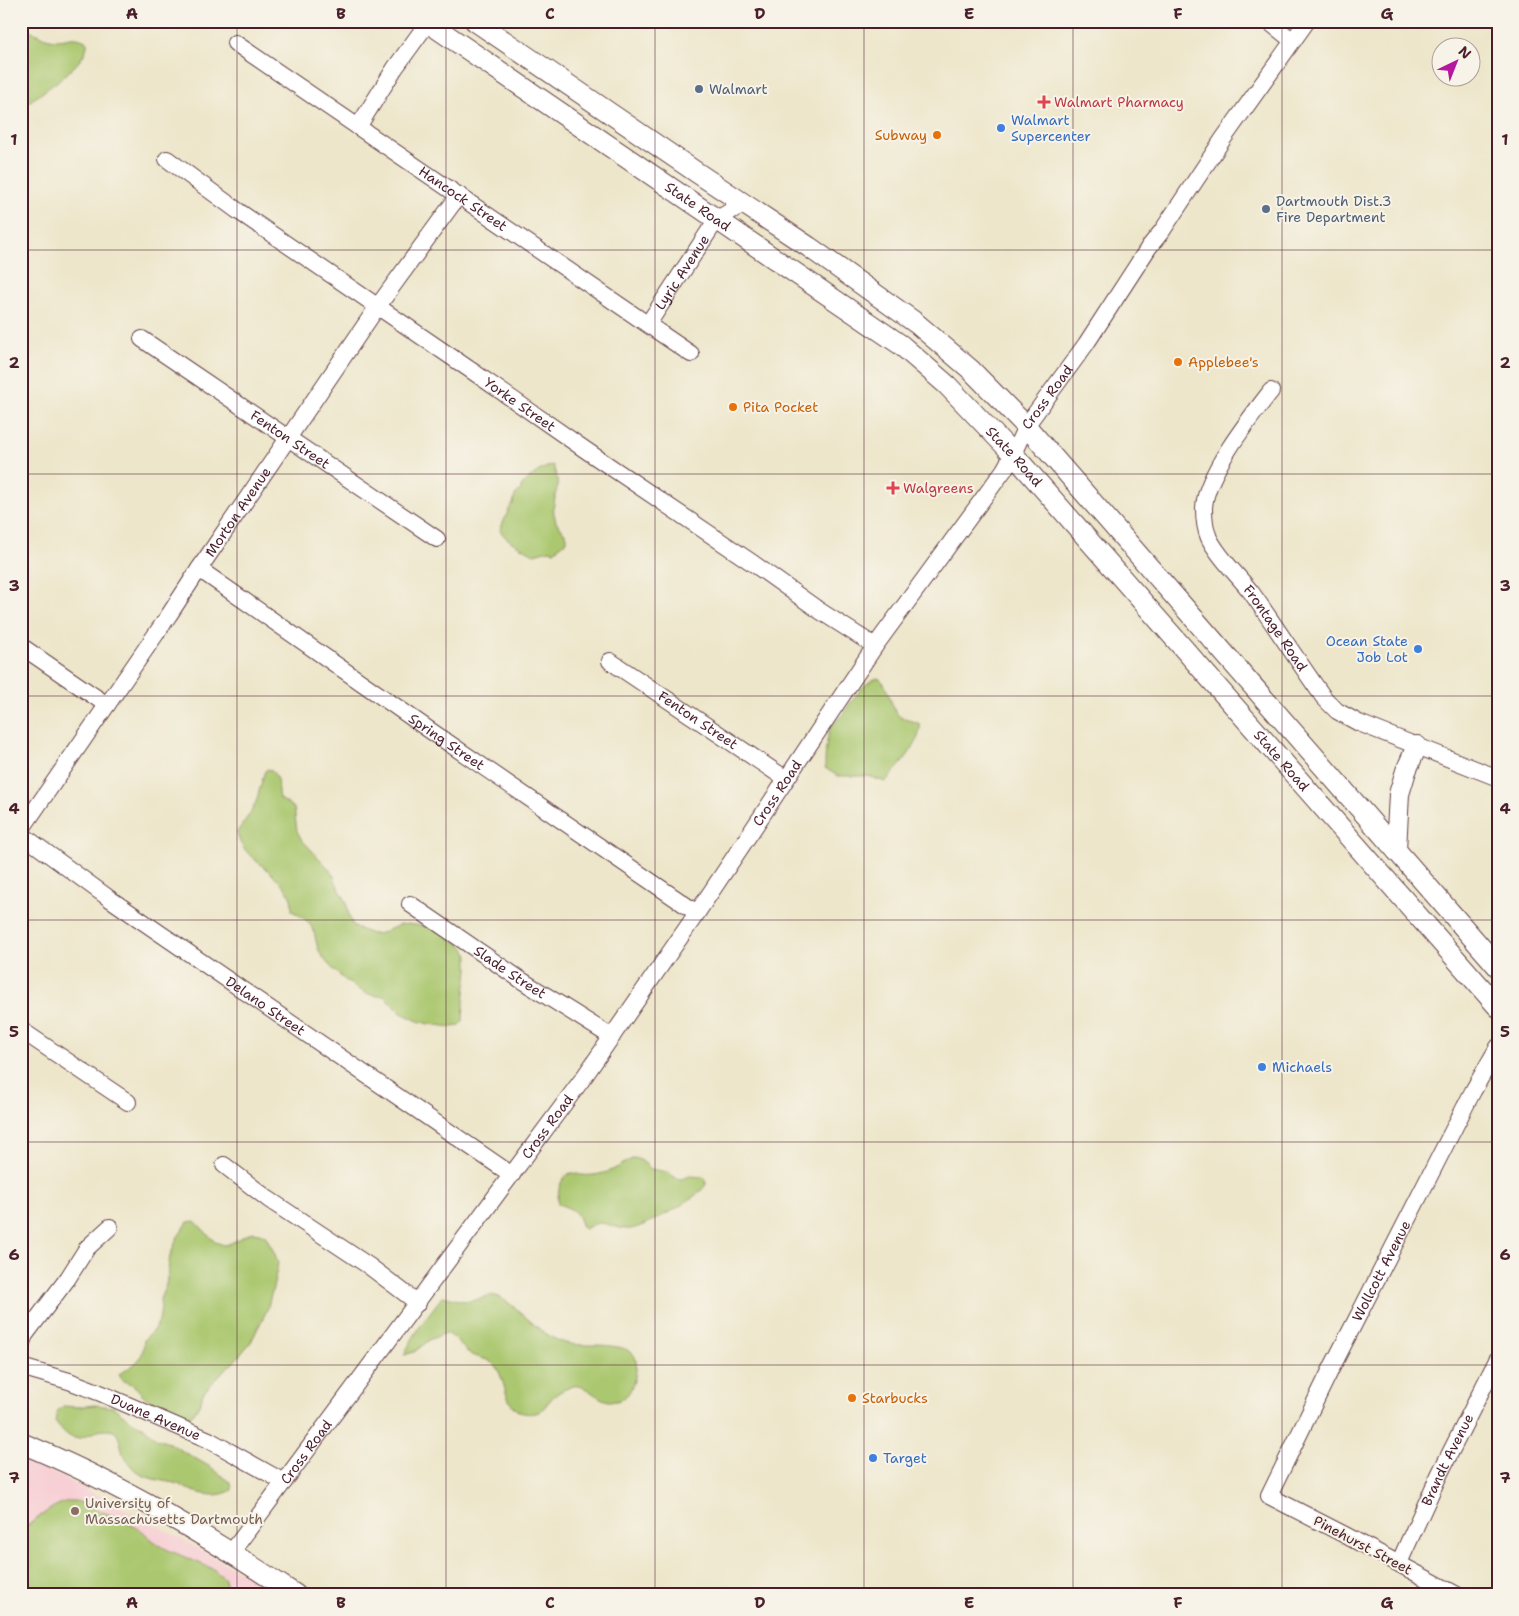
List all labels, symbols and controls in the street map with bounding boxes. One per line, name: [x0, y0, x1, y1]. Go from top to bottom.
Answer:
text: A: [126, 3, 138, 24]
text: B: [336, 3, 346, 24]
text: C: [545, 3, 555, 24]
text: D: [754, 3, 766, 24]
text: E: [964, 3, 974, 24]
text: F: [1173, 3, 1183, 24]
text: G: [1381, 3, 1394, 24]
north arrow: [1432, 38, 1482, 88]
text: N: [1455, 42, 1475, 63]
place label: Walmart: [709, 80, 768, 98]
marker: Walmart: [693, 83, 705, 95]
place label: Walmart Pharmacy: [1054, 93, 1184, 111]
marker: Walmart Pharmacy: [1038, 96, 1050, 108]
place label: Walmart Supercenter: [1011, 111, 1091, 145]
marker: Walmart Supercenter: [995, 122, 1007, 134]
place label: Subway: [875, 126, 927, 144]
text: 1: [10, 129, 18, 150]
marker: Subway: [931, 129, 943, 141]
text: 1: [1501, 129, 1509, 150]
street label: Hancock Street: [415, 162, 511, 235]
street label: State Road: [661, 178, 734, 235]
place label: Dartmouth Dist.3 Fire Department: [1276, 192, 1392, 226]
marker: Dartmouth Dist.3 Fire Department: [1260, 203, 1272, 215]
street label: Lyric Avenue: [651, 231, 713, 313]
text: 2: [8, 352, 20, 373]
text: 2: [1499, 352, 1511, 373]
place label: Applebee's: [1188, 353, 1259, 371]
marker: Applebee's: [1172, 356, 1184, 368]
street label: Cross Road: [1018, 361, 1077, 433]
street label: Yorke Street: [481, 373, 559, 436]
place label: Pita Pocket: [743, 398, 818, 416]
marker: Pita Pocket: [727, 401, 739, 413]
street label: Fenton Street: [247, 406, 333, 473]
street label: State Road: [982, 422, 1046, 490]
street label: Morton Avenue: [201, 463, 275, 560]
place label: Walgreens: [903, 479, 974, 497]
marker: Walgreens: [887, 482, 899, 494]
text: 3: [8, 575, 20, 596]
text: 3: [1499, 575, 1511, 596]
street label: Frontage Road: [1240, 581, 1312, 675]
place label: Ocean State Job Lot: [1326, 632, 1408, 666]
marker: Ocean State Job Lot: [1412, 643, 1424, 655]
street label: Fenton Street: [655, 687, 741, 753]
street label: Spring Street: [405, 709, 488, 774]
street label: State Road: [1250, 726, 1314, 795]
street label: Cross Road: [748, 756, 806, 830]
text: 4: [8, 798, 20, 819]
text: 4: [1499, 798, 1511, 819]
street label: Slade Street: [470, 941, 550, 1003]
street label: Delano Street: [222, 972, 309, 1040]
text: 5: [9, 1021, 19, 1042]
text: 5: [1500, 1021, 1510, 1042]
place label: Michaels: [1272, 1058, 1332, 1076]
marker: Michaels: [1256, 1061, 1268, 1073]
street label: Cross Road: [517, 1091, 577, 1162]
street label: Wollcott Avenue: [1348, 1217, 1414, 1324]
text: 6: [8, 1244, 20, 1265]
text: 6: [1499, 1244, 1511, 1265]
place label: Starbucks: [862, 1389, 928, 1407]
street label: Duane Avenue: [108, 1390, 204, 1444]
marker: Starbucks: [846, 1392, 858, 1404]
street label: Brandt Avenue: [1417, 1411, 1477, 1509]
street label: Cross Road: [276, 1416, 336, 1488]
place label: Target: [883, 1449, 927, 1467]
marker: Target: [867, 1452, 879, 1464]
text: 7: [8, 1467, 20, 1488]
text: 7: [1499, 1467, 1511, 1488]
place label: University of Massachusetts Dartmouth: [85, 1494, 263, 1528]
marker: University of Massachusetts Dartmouth: [69, 1505, 81, 1517]
street label: Pinehurst Street: [1310, 1511, 1416, 1579]
text: A: [126, 1592, 138, 1613]
text: B: [336, 1592, 346, 1613]
text: C: [545, 1592, 555, 1613]
text: D: [754, 1592, 766, 1613]
text: E: [964, 1592, 974, 1613]
text: F: [1173, 1592, 1183, 1613]
text: G: [1381, 1592, 1394, 1613]

